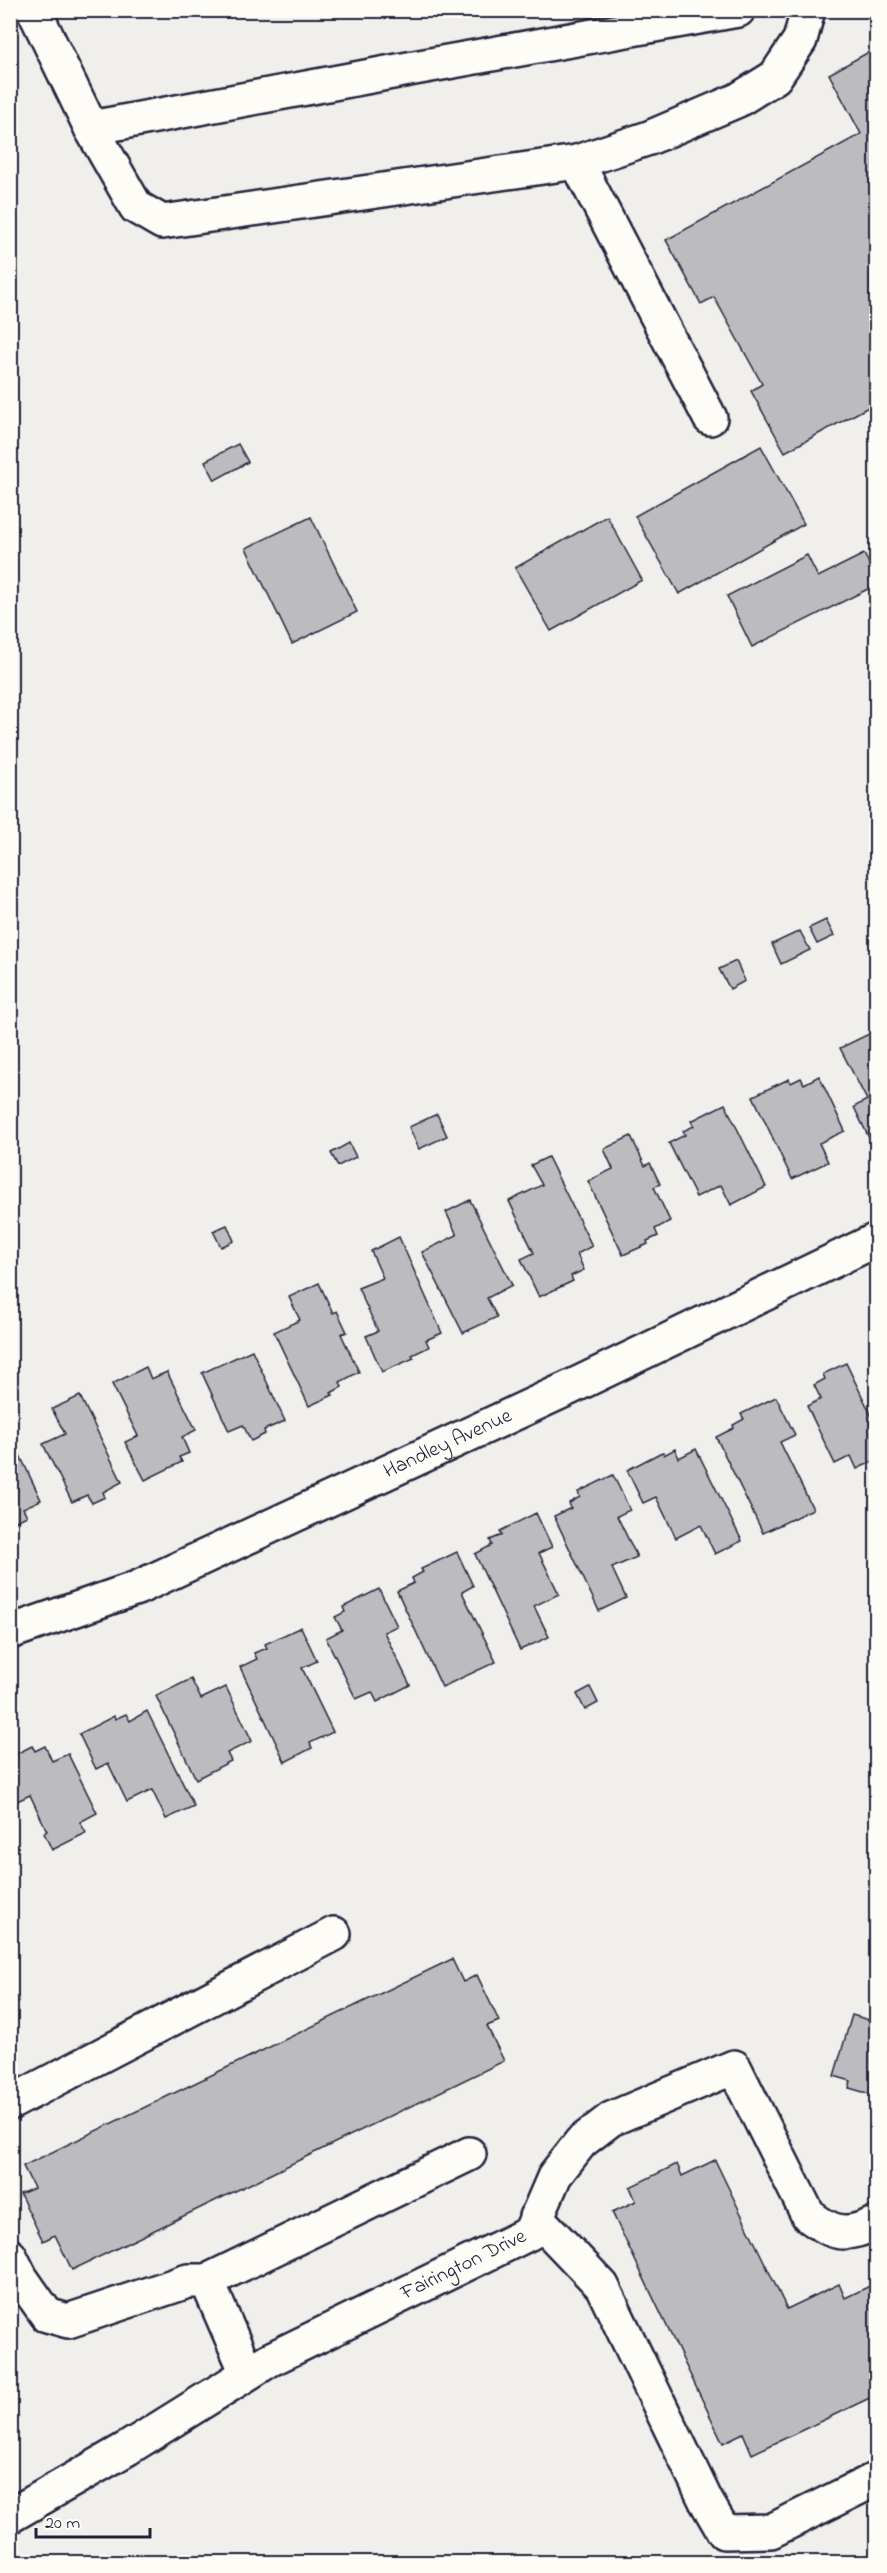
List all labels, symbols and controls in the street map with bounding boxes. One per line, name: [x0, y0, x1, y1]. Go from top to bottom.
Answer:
street label: Handley Avenue: [379, 1401, 518, 1487]
street label: Fairington Drive: [395, 2222, 532, 2309]
scale bar: [36, 2501, 150, 2539]
text: 20 m: [45, 2511, 80, 2537]

